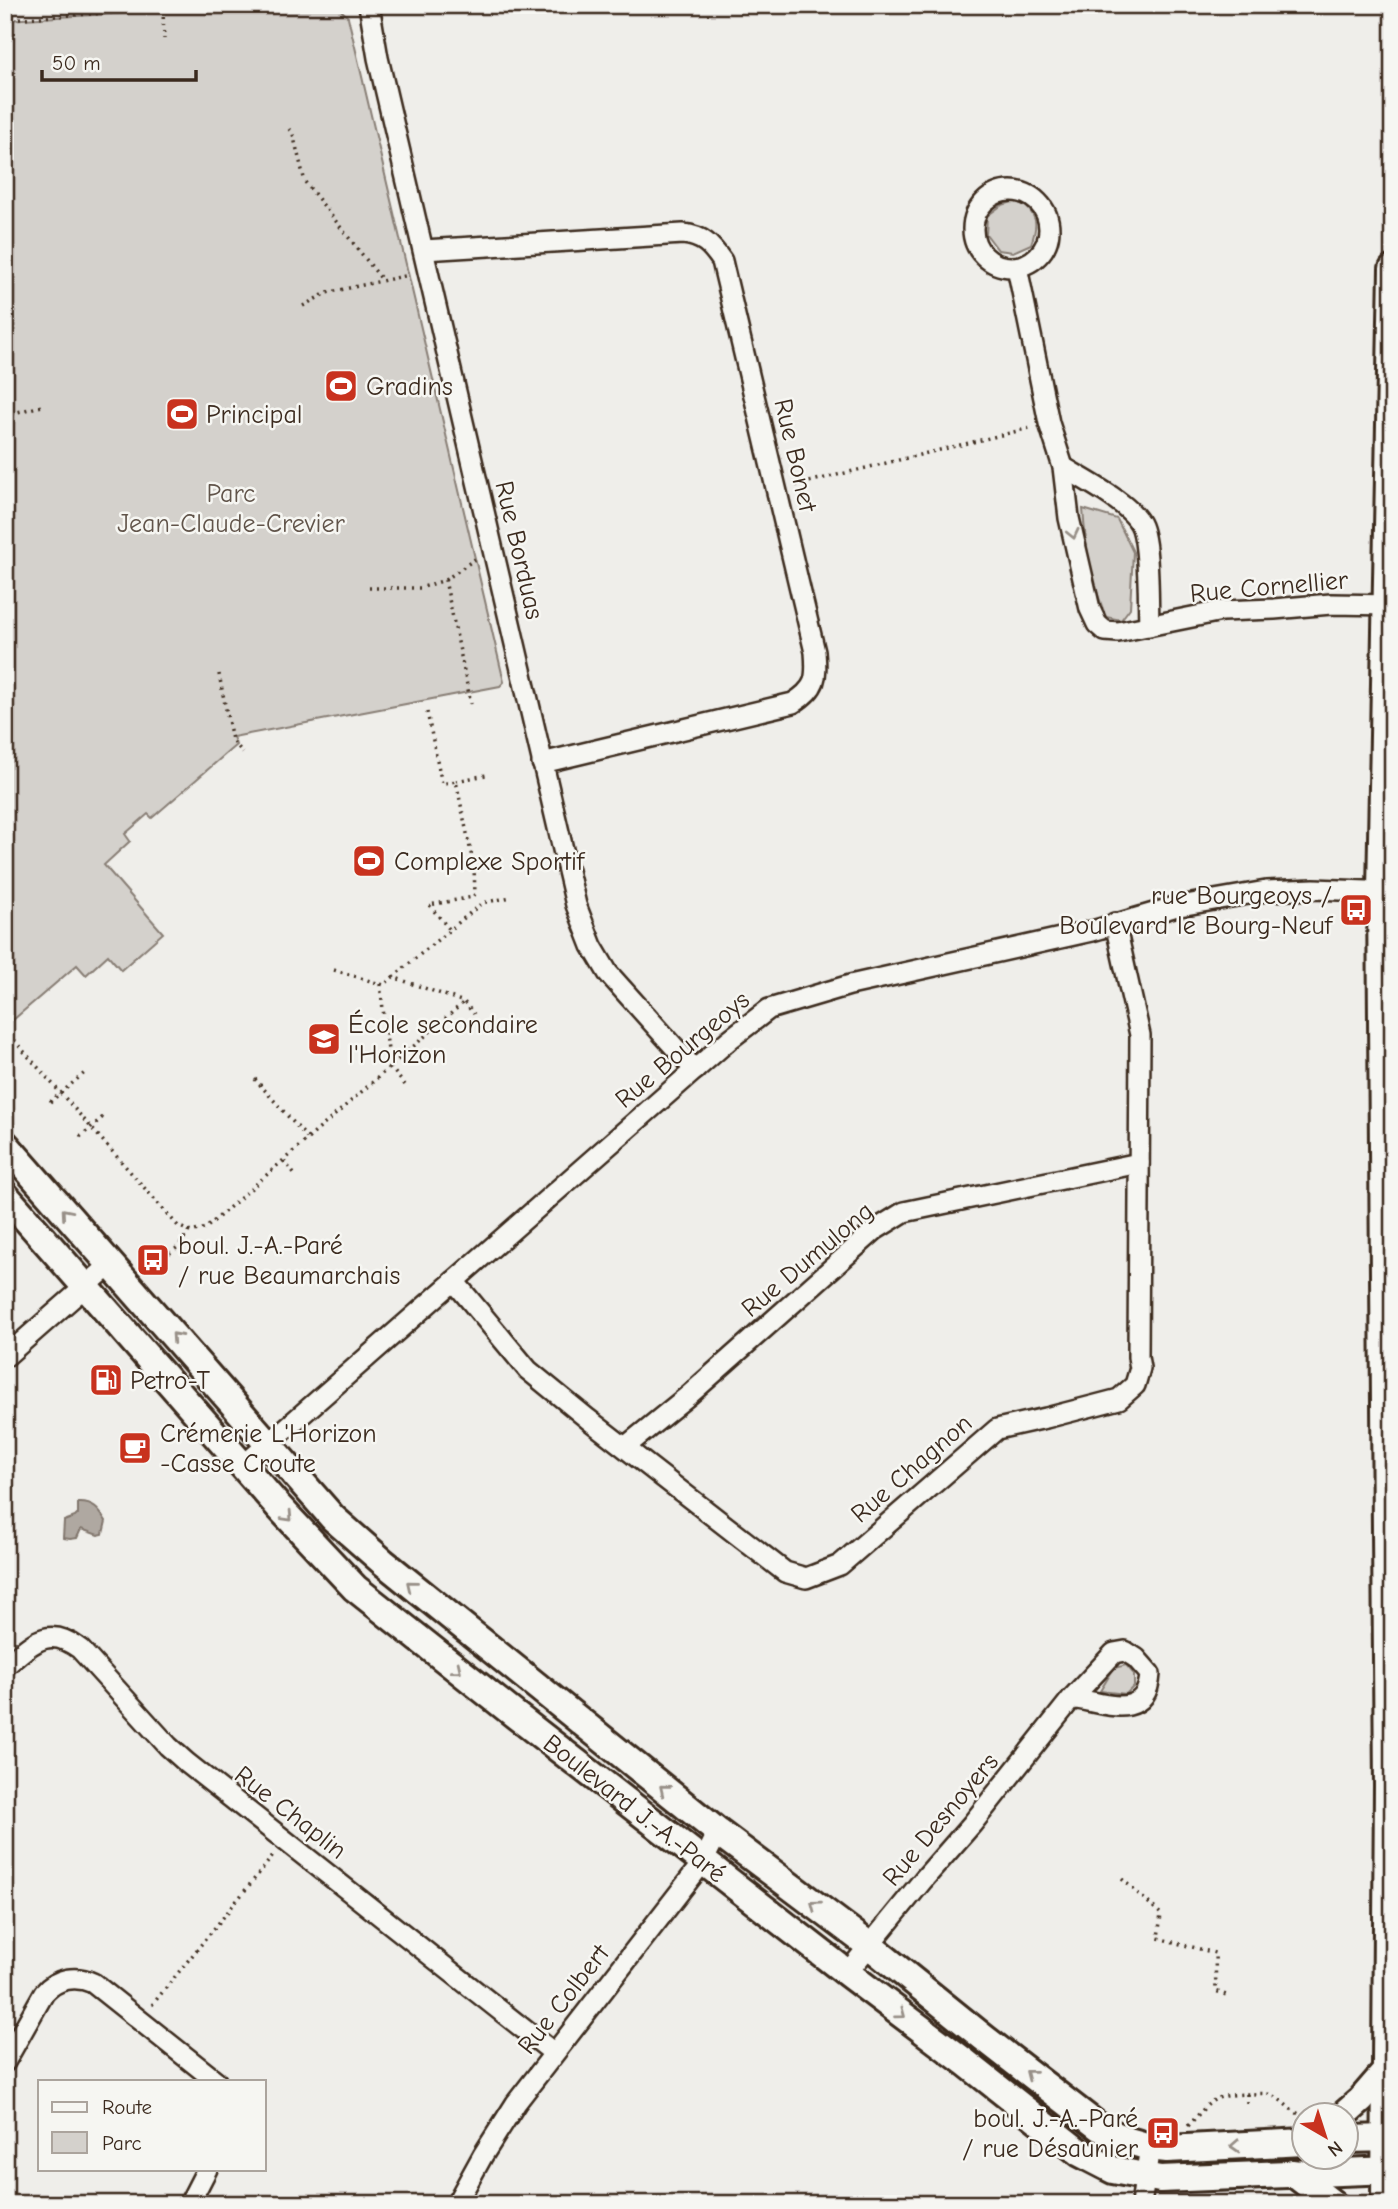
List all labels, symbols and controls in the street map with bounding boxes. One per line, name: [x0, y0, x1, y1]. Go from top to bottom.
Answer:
scale bar: [42, 38, 196, 82]
text: 50 m: [52, 51, 101, 75]
sports icon: Gradins: [322, 367, 360, 405]
place label: Gradins: [366, 372, 453, 402]
sports icon: Principal: [163, 395, 201, 433]
street label: Rue Bonet: [767, 396, 823, 516]
place label: Principal: [206, 400, 303, 430]
street label: Rue Borduas: [489, 478, 550, 622]
park label: Parc Jean-Claude-Crevier: [117, 479, 346, 539]
one-way arrow: [1064, 528, 1079, 540]
street label: Rue Cornellier: [1189, 565, 1350, 609]
sports icon: Complexe Sportif: [350, 842, 388, 880]
place label: Complexe Sportif: [394, 847, 586, 877]
place label: rue Bourgeoys / Boulevard le Bourg-Neuf: [1059, 881, 1334, 941]
bus stop icon: rue Bourgeoys / Boulevard le Bourg-Neuf: [1337, 891, 1375, 929]
street label: Rue Bourgeoys: [609, 985, 756, 1115]
place label: École secondaire l'Horizon: [348, 1009, 538, 1070]
school or university icon: École secondaire l'Horizon: [305, 1020, 343, 1058]
street label: Rue Dumulong: [736, 1196, 880, 1323]
one-way arrow: [61, 1208, 74, 1221]
place label: boul. J.-A.-Paré / rue Beaumarchais: [178, 1231, 400, 1291]
bus stop icon: boul. J.-A.-Paré / rue Beaumarchais: [134, 1241, 172, 1279]
one-way arrow: [172, 1332, 184, 1345]
fuel station icon: Petro-T: [87, 1361, 125, 1399]
place label: Petro-T: [130, 1366, 210, 1396]
street label: Rue Chagnon: [845, 1408, 978, 1529]
place label: Crémerie L'Horizon -Casse Croute: [160, 1419, 377, 1479]
cafe icon: Crémerie L'Horizon -Casse Croute: [116, 1429, 154, 1467]
one-way arrow: [280, 1509, 293, 1522]
one-way arrow: [407, 1581, 420, 1593]
one-way arrow: [448, 1661, 461, 1673]
street label: Boulevard J.-A.-Paré: [537, 1728, 731, 1889]
street label: Rue Desnoyers: [877, 1747, 1005, 1892]
street label: Rue Chaplin: [229, 1760, 352, 1866]
one-way arrow: [660, 1785, 673, 1797]
one-way arrow: [810, 1901, 823, 1913]
street label: Rue Colbert: [512, 1938, 617, 2060]
one-way arrow: [894, 2006, 906, 2019]
one-way arrow: [1026, 2070, 1038, 2083]
legend: [38, 2080, 266, 2170]
text: Route: [102, 2095, 152, 2119]
north arrow: [1290, 2100, 1360, 2170]
place label: boul. J.-A.-Paré / rue Désaunier: [962, 2104, 1139, 2164]
bus stop icon: boul. J.-A.-Paré / rue Désaunier: [1144, 2114, 1182, 2152]
text: Parc: [102, 2131, 142, 2155]
text: N: [1323, 2136, 1347, 2161]
one-way arrow: [1230, 2138, 1241, 2153]

